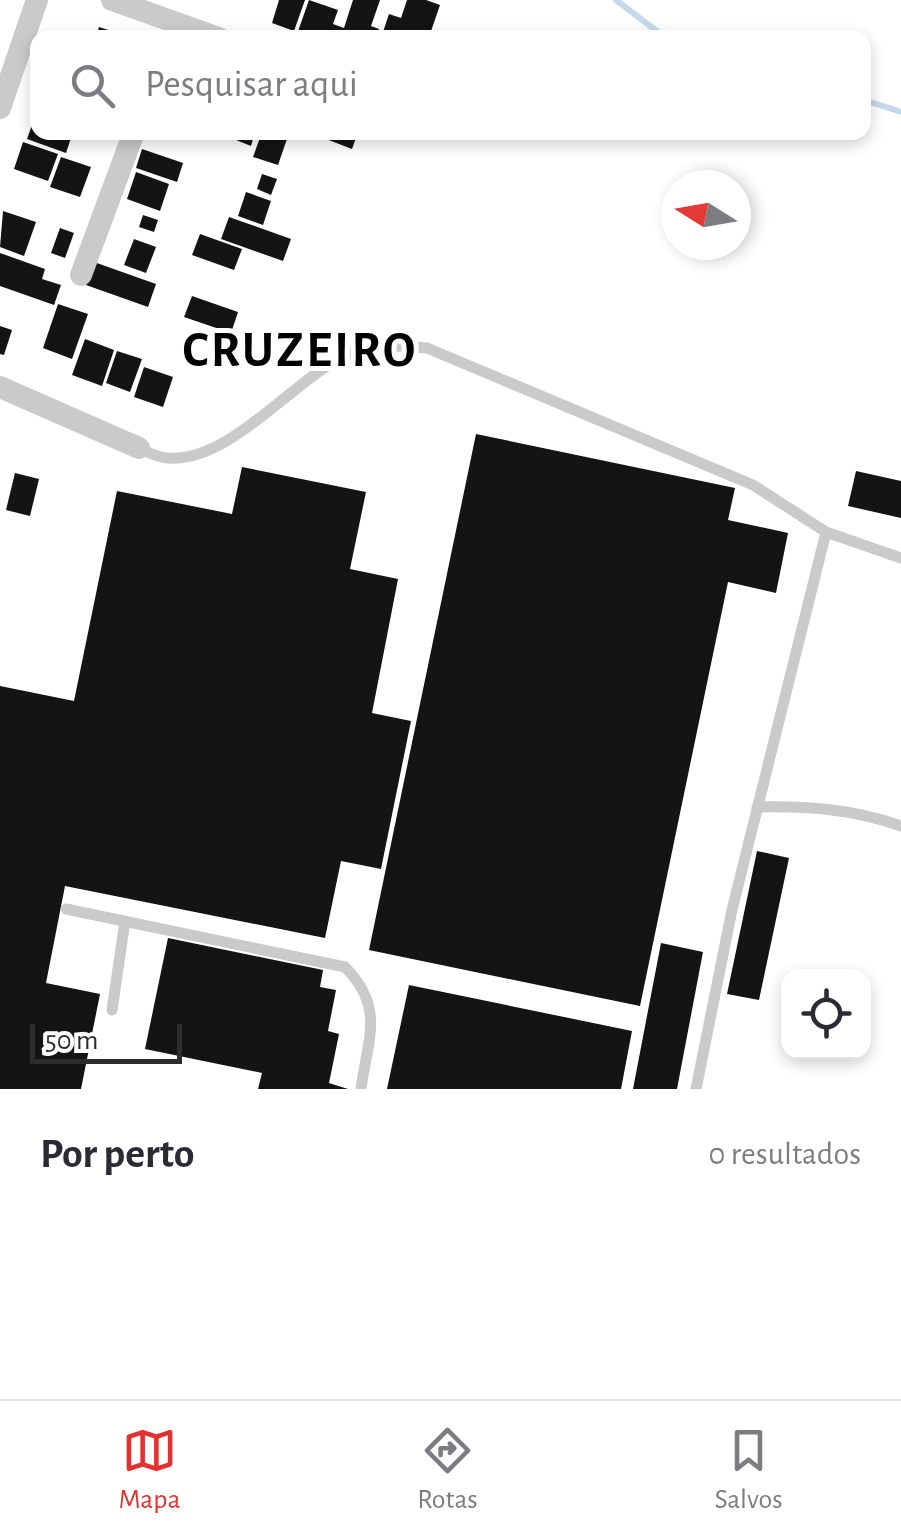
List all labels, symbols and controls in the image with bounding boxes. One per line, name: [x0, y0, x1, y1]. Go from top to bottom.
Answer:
search box: [30, 30, 871, 140]
icon: search: [65, 58, 120, 113]
text: Pesquisar aqui: [145, 66, 358, 104]
north arrow: [661, 170, 751, 260]
district label: CRUZEIRO: [182, 326, 418, 376]
map controls: [781, 969, 871, 1059]
button: locate: [781, 969, 871, 1059]
scale bar: [30, 1019, 182, 1064]
text: 50 m: [45, 1027, 99, 1055]
text: Por perto: [40, 1133, 194, 1175]
text: 0 resultados: [709, 1138, 861, 1170]
tab: Mapa: [118, 1423, 180, 1517]
tab: Rotas: [417, 1423, 478, 1517]
tab: Salvos: [715, 1423, 783, 1517]

